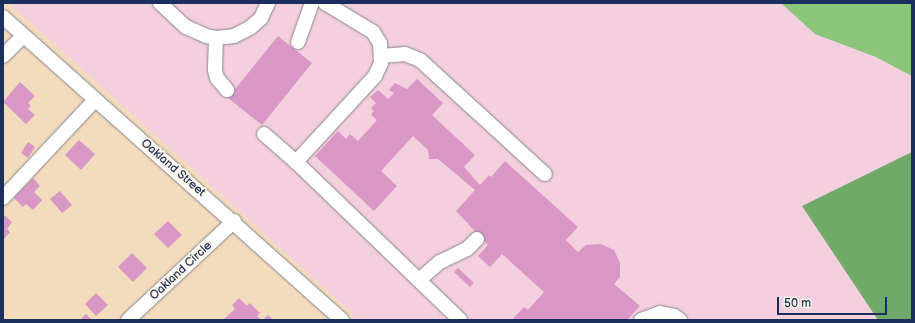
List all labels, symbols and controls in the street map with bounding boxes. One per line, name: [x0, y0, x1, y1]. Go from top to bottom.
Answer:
street label: Oakland Street: [138, 136, 208, 200]
street label: Oakland Circle: [147, 239, 215, 303]
scale bar: [779, 289, 889, 315]
text: 50 m: [784, 296, 811, 311]

